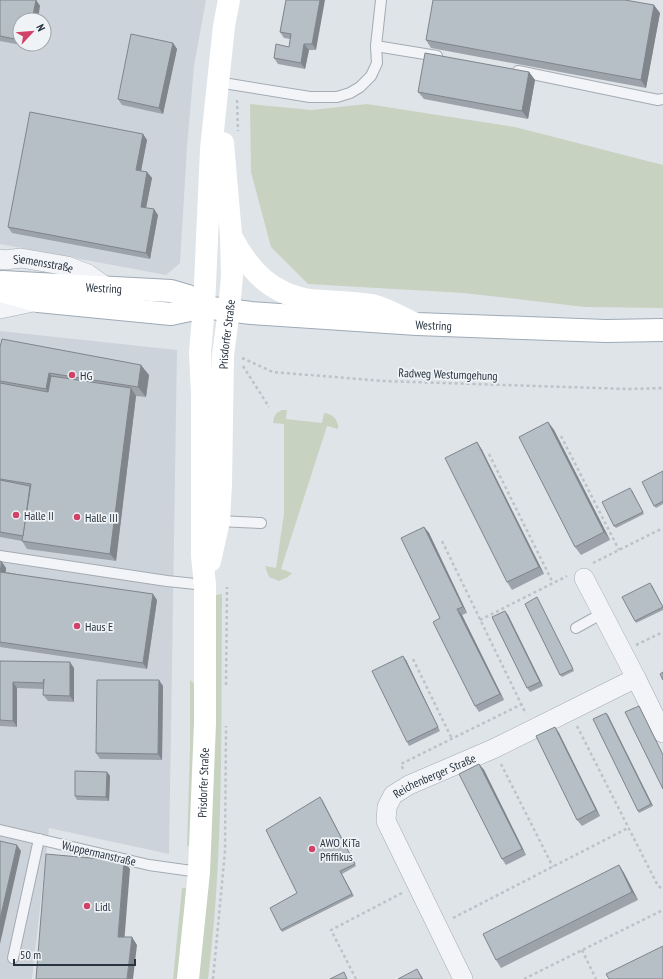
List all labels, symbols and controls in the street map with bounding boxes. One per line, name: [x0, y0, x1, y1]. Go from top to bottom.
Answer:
north arrow: [12, 12, 52, 52]
text: N: [33, 22, 49, 33]
street label: Siemensstraße: [12, 251, 76, 275]
street label: Westring: [85, 279, 122, 296]
street label: Prisdorfer Straße: [215, 299, 237, 369]
street label: Westring: [415, 316, 452, 333]
street label: Radweg Westumgehung: [398, 365, 498, 383]
place label: HG: [80, 368, 92, 383]
marker: HG: [67, 370, 77, 380]
place label: Halle II: [24, 508, 54, 523]
marker: Halle II: [11, 510, 21, 520]
place label: Halle III: [85, 510, 118, 525]
marker: Halle III: [72, 512, 82, 522]
place label: Haus E: [85, 619, 113, 634]
marker: Haus E: [72, 621, 82, 631]
street label: Prisdorfer Straße: [194, 747, 212, 818]
street label: Reichenberger Straße: [390, 750, 478, 801]
place label: AWO KiTa Pfiffikus: [320, 835, 360, 864]
street label: Wuppermanstraße: [60, 837, 138, 869]
marker: AWO KiTa Pfiffikus: [307, 844, 317, 854]
place label: Lidl: [95, 899, 111, 914]
marker: Lidl: [82, 901, 92, 911]
scale bar: [14, 941, 135, 967]
text: 50 m: [20, 947, 41, 962]

